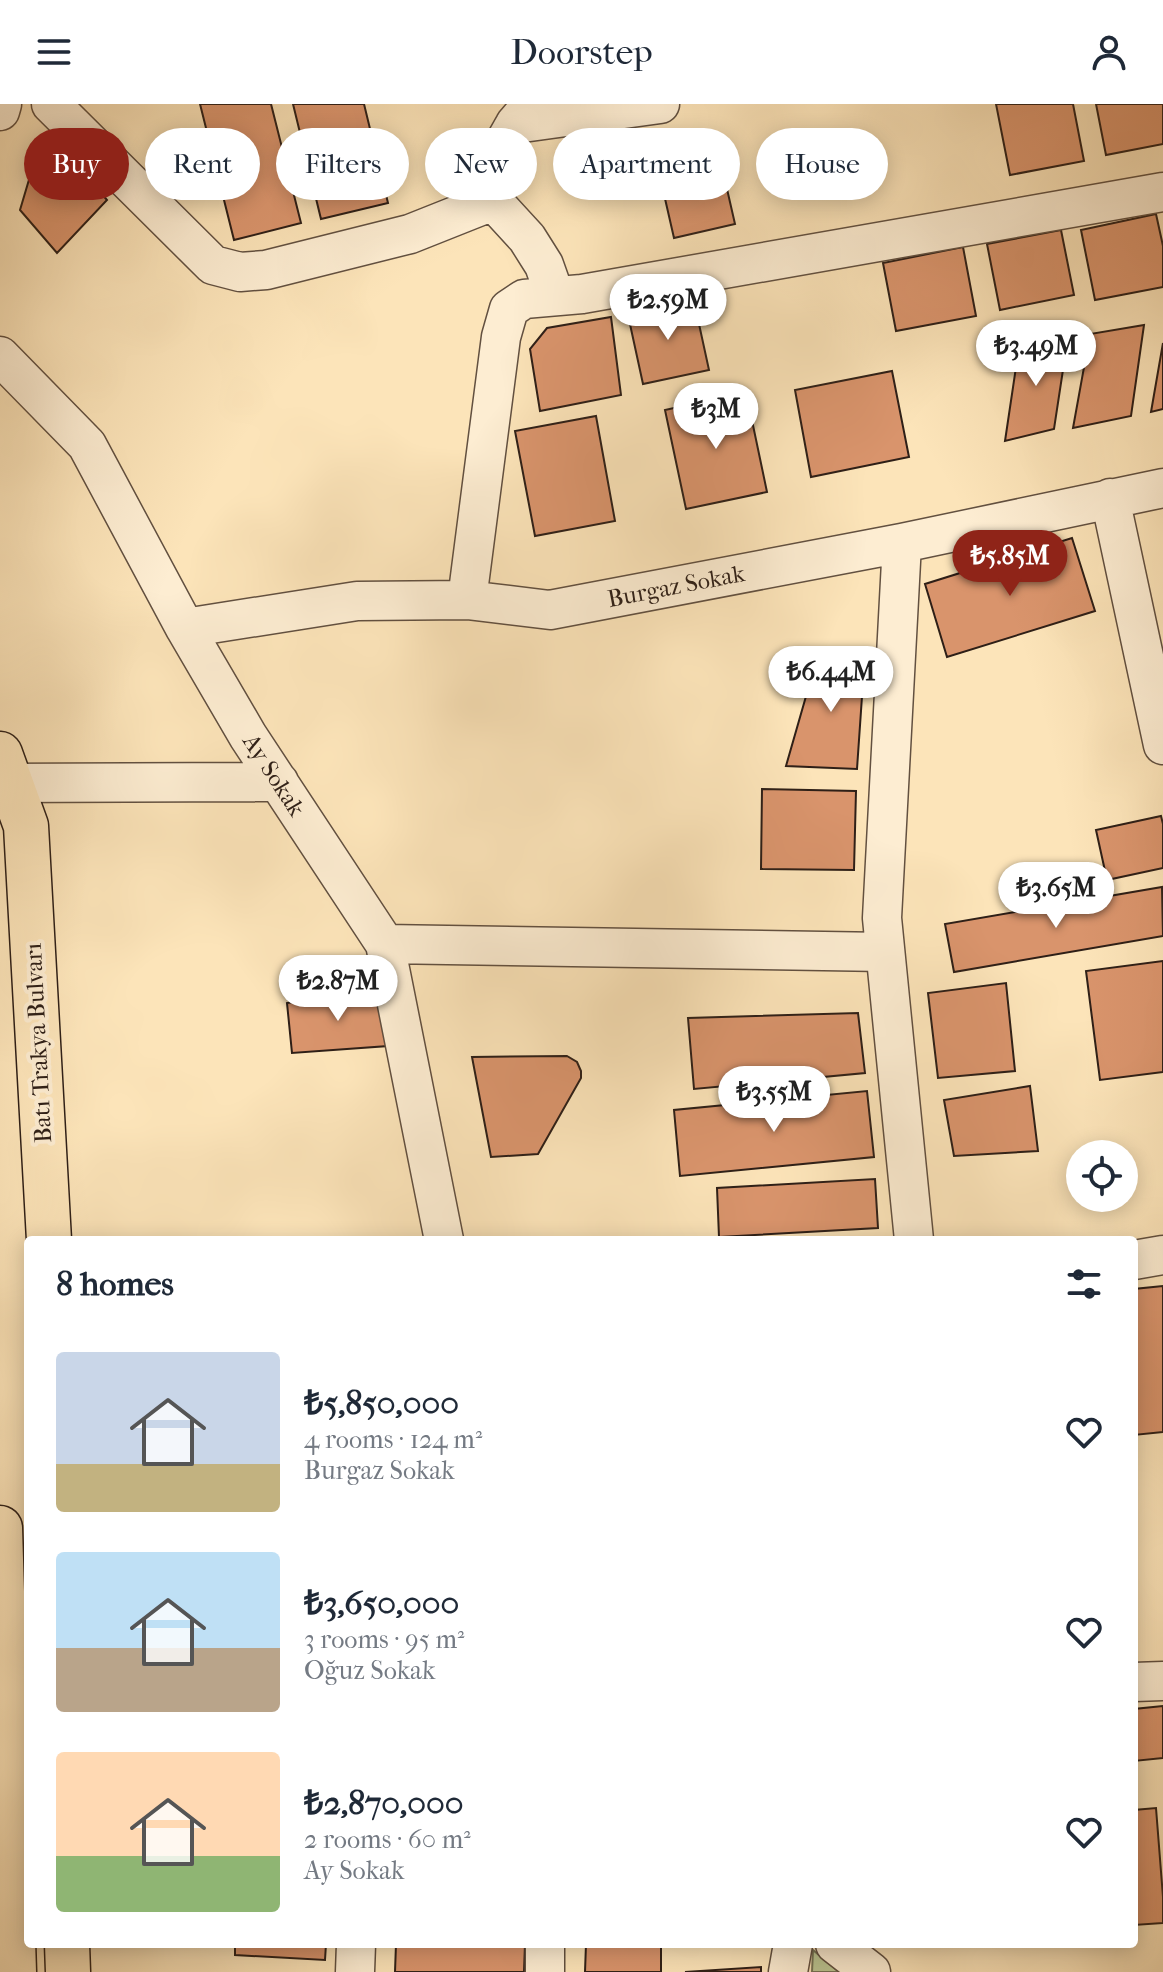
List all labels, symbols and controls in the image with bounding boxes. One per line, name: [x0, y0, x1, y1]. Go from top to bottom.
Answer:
icon: menu: [32, 30, 76, 74]
icon: person: [1087, 30, 1131, 74]
text: Doorstep: [510, 31, 653, 73]
chip: Buy: [24, 128, 129, 200]
chip: Rent: [145, 128, 260, 200]
chip: Filters: [276, 128, 409, 200]
chip: New: [425, 128, 537, 200]
chip: Apartment: [553, 128, 740, 200]
chip: House: [756, 128, 888, 200]
pin: ₺2.59M: [603, 274, 733, 342]
text: ₺2.59M: [628, 284, 708, 315]
pin: ₺3.49M: [971, 320, 1101, 388]
text: ₺3.49M: [994, 330, 1078, 361]
pin: ₺3M: [677, 383, 755, 451]
text: ₺3M: [691, 393, 741, 424]
pin: ₺5.85M: [945, 530, 1075, 598]
text: ₺5.85M: [970, 540, 1050, 571]
street label: Burgaz Sokak: [605, 559, 748, 613]
pin: ₺6.44M: [766, 646, 896, 714]
text: ₺6.44M: [786, 656, 876, 687]
street label: Ay Sokak: [236, 728, 311, 822]
pin: ₺3.65M: [991, 862, 1121, 930]
text: ₺3.65M: [1016, 872, 1096, 903]
street label: Batı Trakya Bulvarı: [19, 942, 57, 1144]
pin: ₺2.87M: [273, 955, 403, 1023]
text: ₺2.87M: [297, 965, 379, 996]
pin: ₺3.55M: [709, 1066, 839, 1134]
text: ₺3.55M: [736, 1076, 812, 1107]
map controls: [1066, 1140, 1138, 1212]
button: locate: [1066, 1140, 1138, 1212]
icon: filters: [1062, 1262, 1106, 1306]
text: 8 homes: [56, 1264, 174, 1304]
text: ₺5,850,000: [304, 1383, 459, 1423]
icon: home: [120, 1384, 216, 1480]
icon: heart: [1062, 1410, 1106, 1454]
text: 4 rooms · 124 m²: [304, 1424, 482, 1455]
text: Burgaz Sokak: [304, 1455, 455, 1486]
text: ₺3,650,000: [304, 1583, 459, 1623]
icon: home: [120, 1584, 216, 1680]
icon: heart: [1062, 1610, 1106, 1654]
text: 3 rooms · 95 m²: [304, 1624, 464, 1655]
text: Oğuz Sokak: [304, 1655, 435, 1686]
text: ₺2,870,000: [304, 1783, 463, 1823]
icon: home: [120, 1784, 216, 1880]
icon: heart: [1062, 1810, 1106, 1854]
text: 2 rooms · 60 m²: [304, 1824, 471, 1855]
text: Ay Sokak: [304, 1855, 404, 1886]

